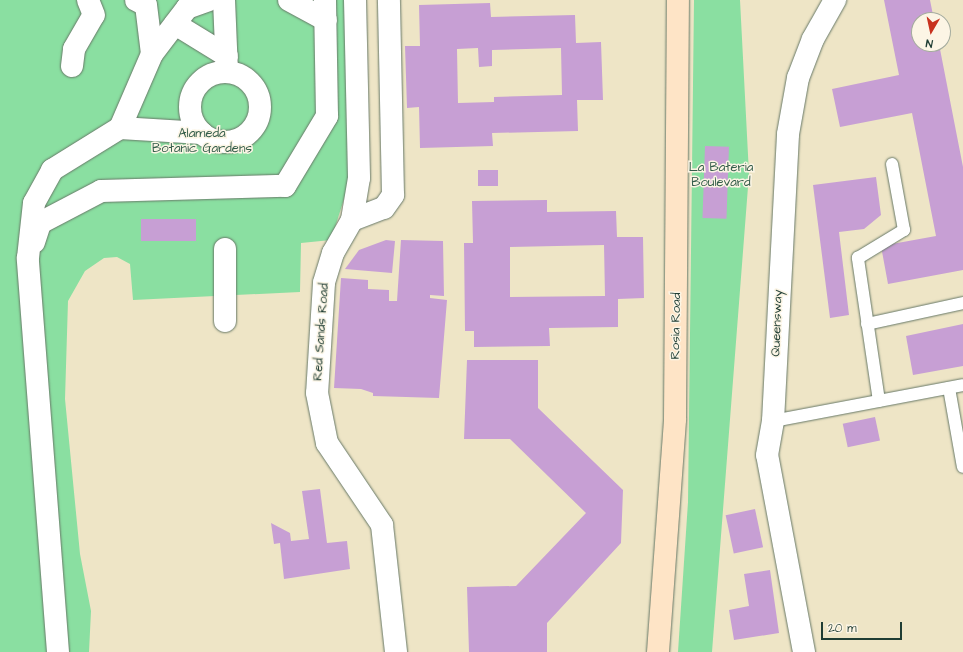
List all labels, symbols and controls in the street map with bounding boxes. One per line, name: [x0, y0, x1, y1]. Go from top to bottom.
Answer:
north arrow: [911, 12, 951, 52]
text: N: [925, 35, 934, 51]
park label: Alameda Botanic Gardens: [152, 126, 252, 157]
park label: La Bateria Boulevard: [689, 160, 753, 191]
street label: Red Sands Road: [310, 283, 332, 381]
street label: Queensway: [768, 289, 786, 357]
street label: Rosia Road: [668, 292, 684, 360]
scale bar: [823, 614, 904, 640]
text: 20 m: [828, 620, 857, 637]

